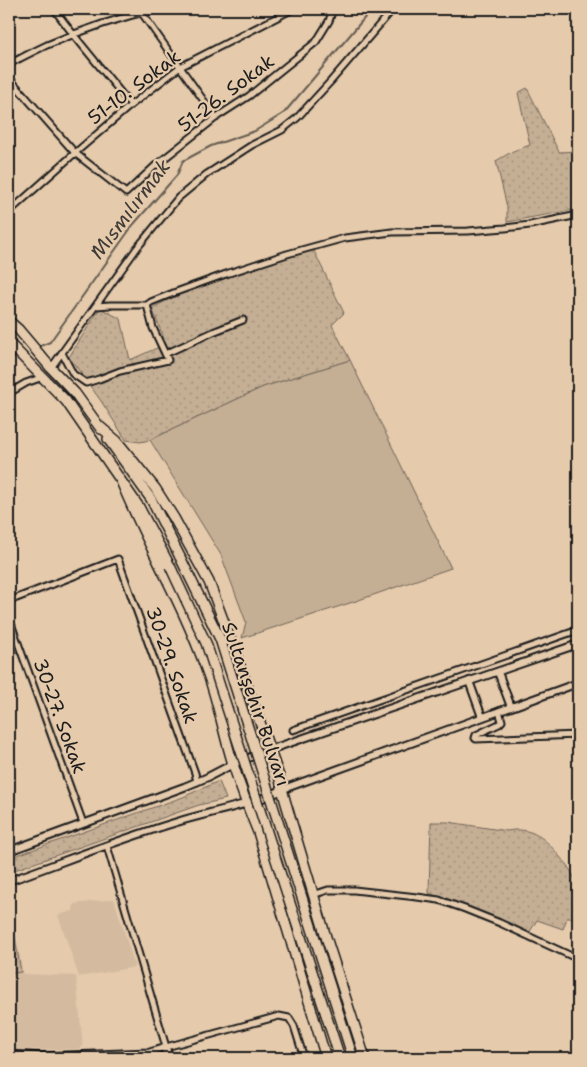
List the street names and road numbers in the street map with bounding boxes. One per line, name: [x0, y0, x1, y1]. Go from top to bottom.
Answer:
street label: 51-10. Sokak: [83, 44, 186, 130]
street label: 51-26. Sokak: [173, 48, 279, 138]
street label: 30-29. Sokak: [140, 603, 204, 727]
street label: Sultanşehir Bulvarı: [216, 618, 296, 790]
street label: 30-27. Sokak: [28, 655, 92, 777]

